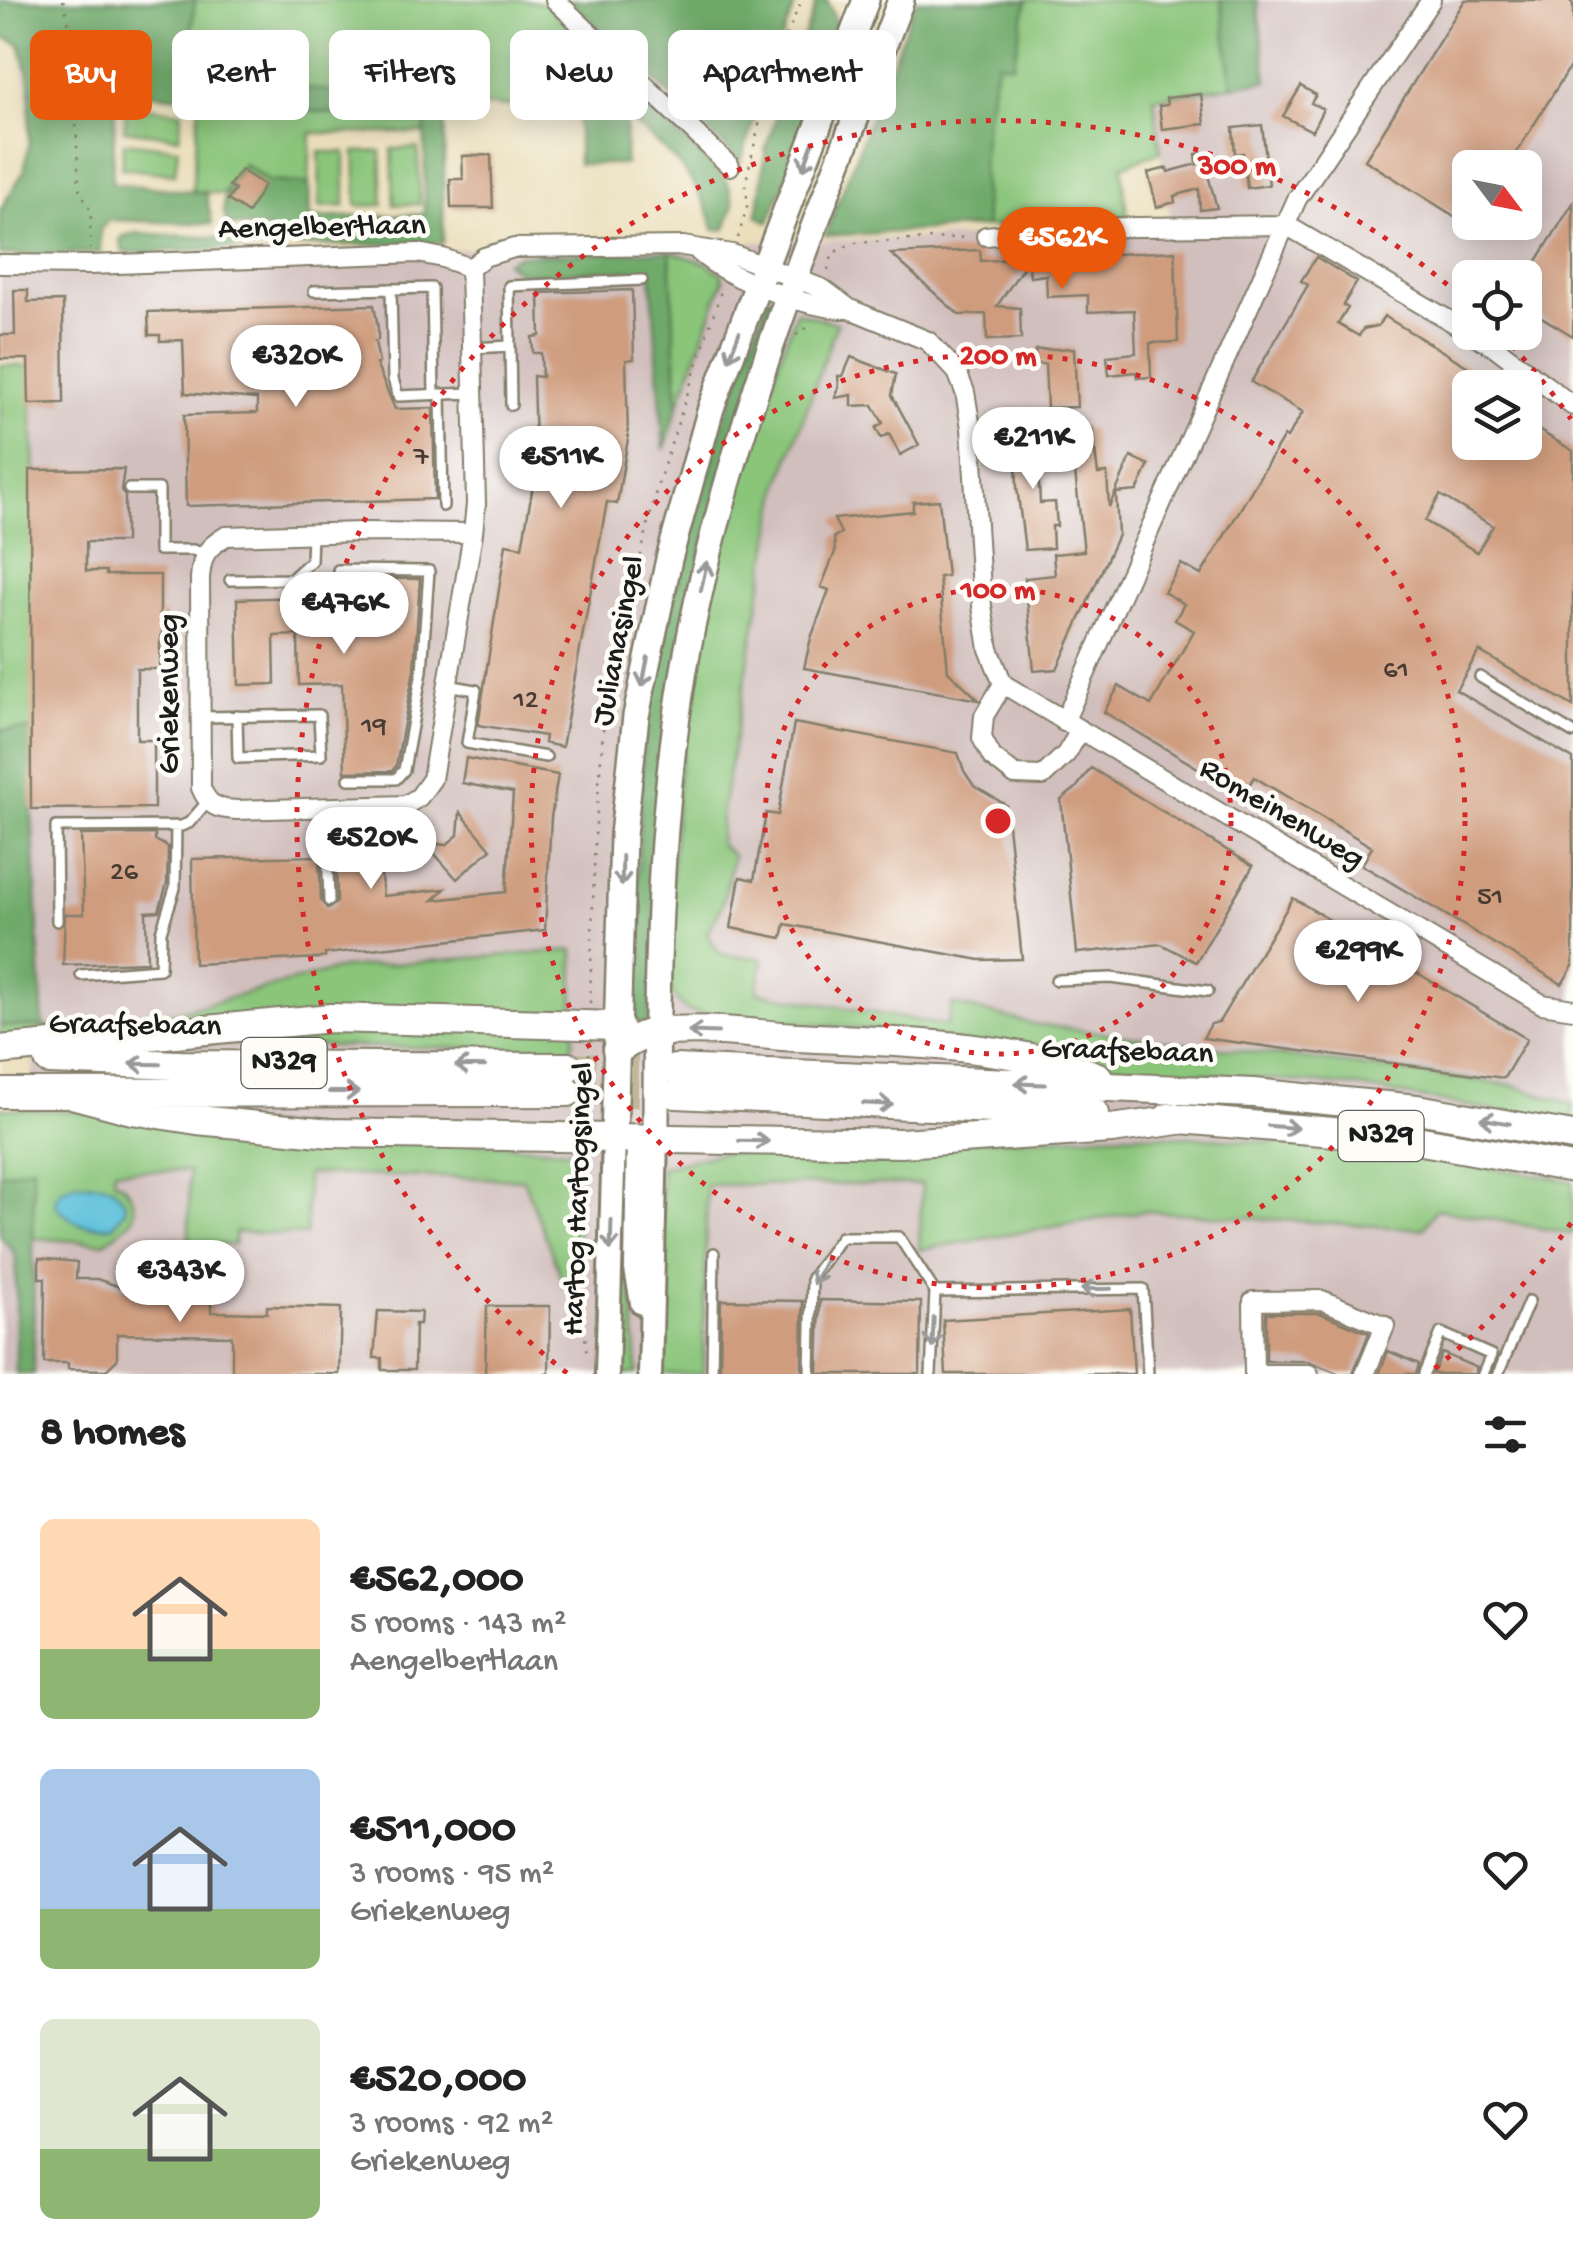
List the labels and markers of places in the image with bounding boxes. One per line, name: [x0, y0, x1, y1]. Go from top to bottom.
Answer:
pin: €562K: [992, 207, 1132, 292]
pin: €320K: [226, 325, 366, 410]
pin: €211K: [963, 407, 1103, 492]
pin: €511K: [491, 426, 631, 511]
pin: €476K: [274, 572, 414, 657]
centre of rings: [980, 803, 1016, 839]
pin: €520K: [301, 807, 441, 892]
pin: €299K: [1288, 920, 1428, 1005]
pin: €343K: [110, 1240, 250, 1325]

